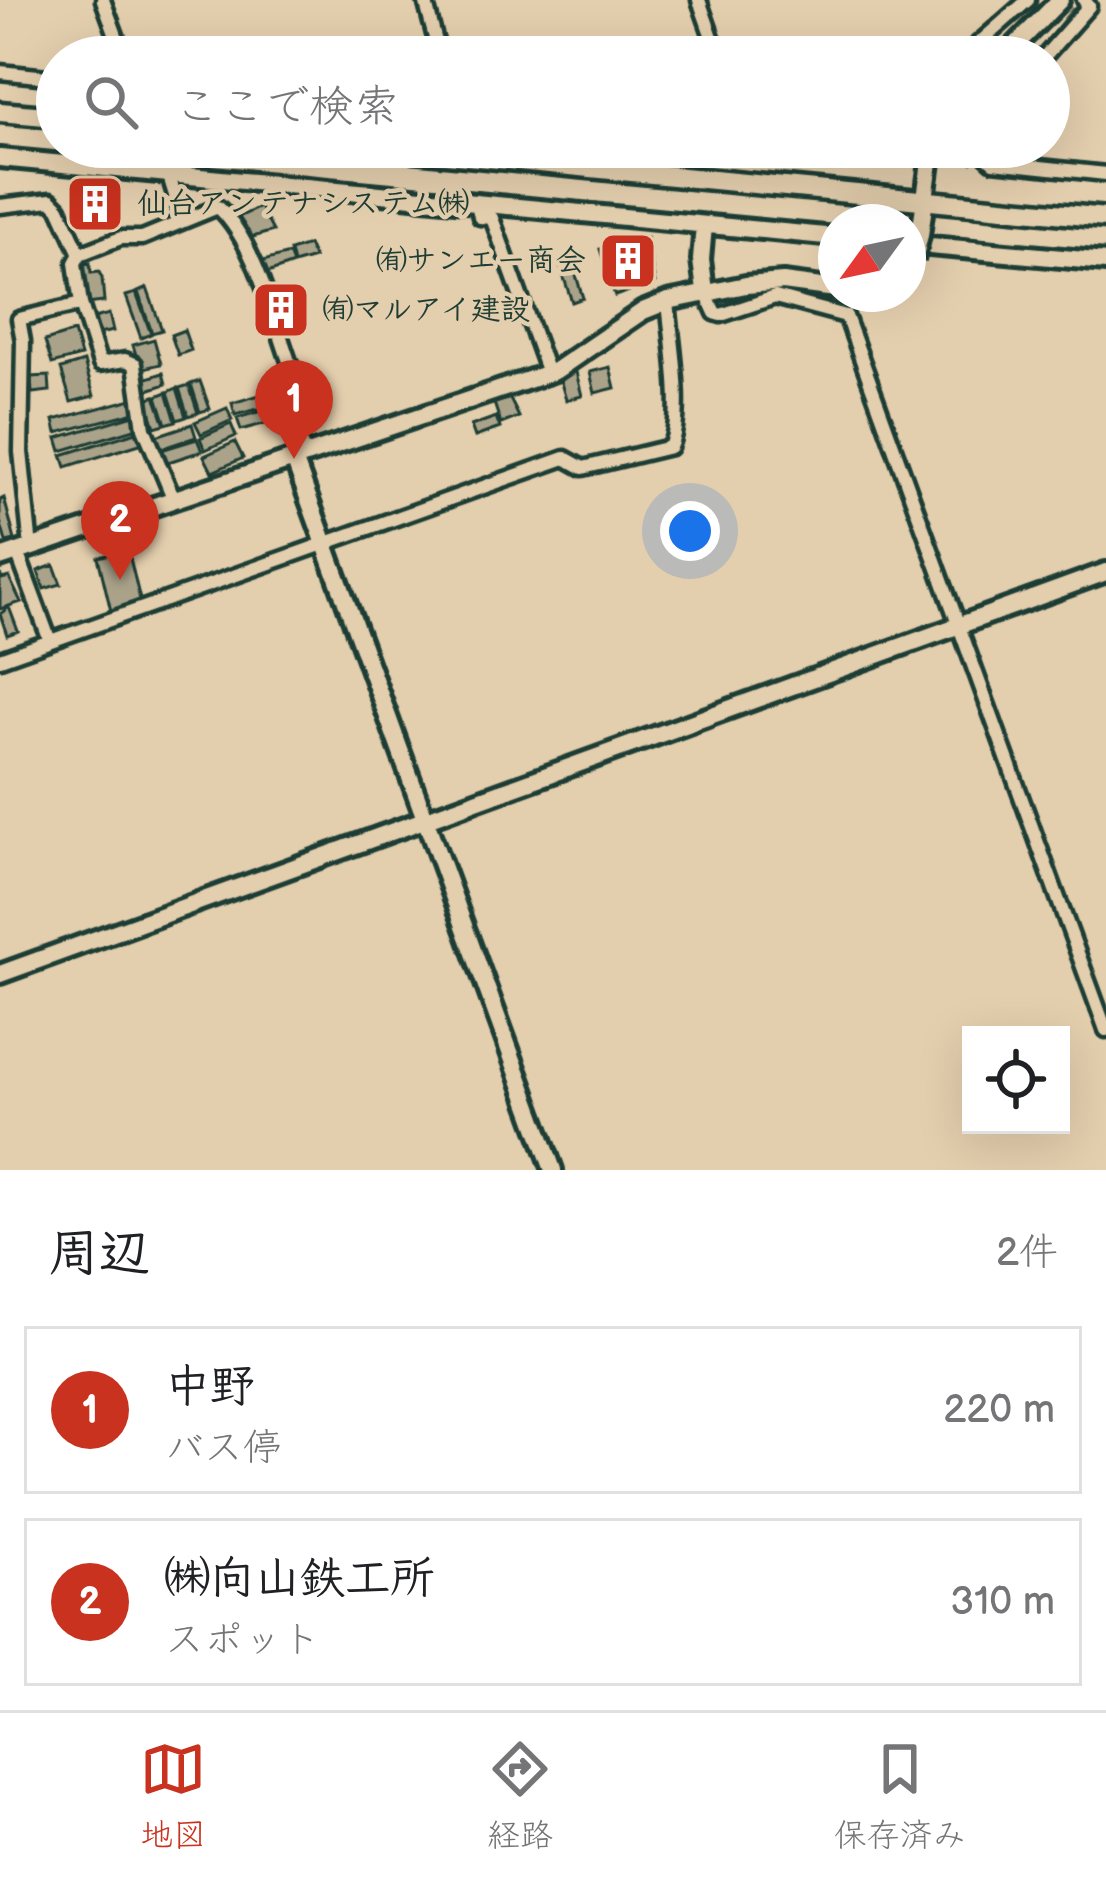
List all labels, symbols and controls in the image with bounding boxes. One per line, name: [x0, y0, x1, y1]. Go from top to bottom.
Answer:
search box: [36, 36, 1070, 168]
icon: search: [78, 69, 144, 135]
text: ここで検索: [174, 80, 399, 135]
building icon: 仙台アンテナシステム㈱: [64, 173, 126, 235]
place label: 仙台アンテナシステム㈱: [137, 186, 469, 222]
north arrow: [818, 204, 926, 312]
building icon: ㈲サンエー商会: [597, 230, 659, 292]
place label: ㈲サンエー商会: [377, 243, 586, 279]
building icon: ㈲マルアイ建設: [250, 279, 312, 341]
place label: ㈲マルアイ建設: [323, 292, 531, 328]
pin: 1: [255, 360, 333, 459]
pin: 2: [81, 481, 159, 580]
your location: [660, 501, 720, 561]
map controls: [962, 1026, 1070, 1134]
button: locate: [962, 1026, 1070, 1134]
text: 周辺: [48, 1224, 150, 1285]
text: 2件: [996, 1230, 1058, 1277]
text: 中野: [165, 1360, 255, 1415]
text: 1: [82, 1387, 98, 1434]
text: 220 m: [943, 1387, 1055, 1434]
text: バス停: [165, 1425, 282, 1472]
text: ㈱向山鉄工所: [165, 1552, 435, 1607]
text: 2: [78, 1579, 102, 1626]
text: 310 m: [950, 1579, 1055, 1626]
text: スポット: [165, 1617, 321, 1664]
tab: 地図: [140, 1736, 206, 1856]
tab: 経路: [487, 1736, 553, 1856]
tab: 保存済み: [834, 1736, 966, 1856]

